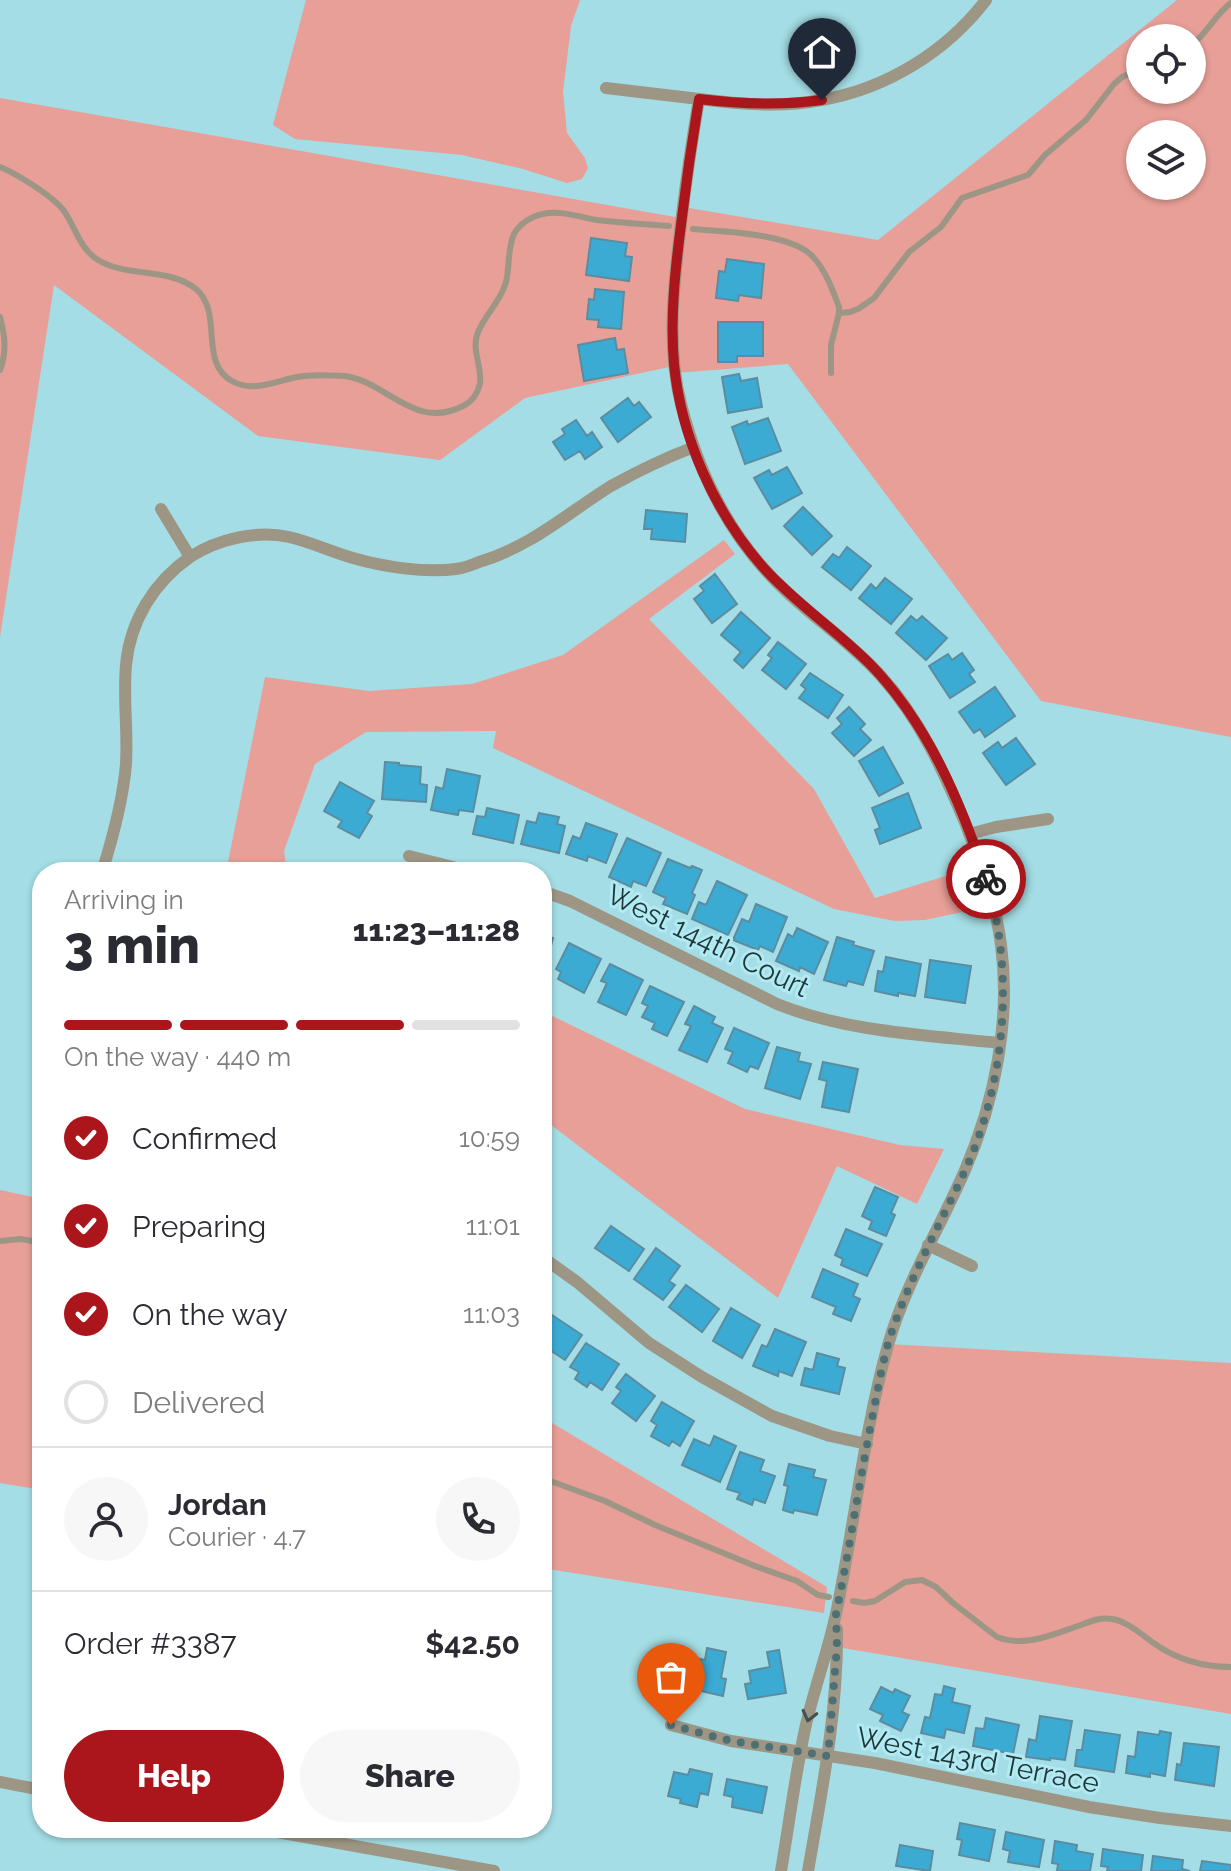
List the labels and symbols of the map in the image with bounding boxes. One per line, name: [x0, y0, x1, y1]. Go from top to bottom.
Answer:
pin: [788, 18, 856, 100]
courier: [946, 839, 1026, 919]
street label: West 144th Court: [601, 878, 815, 1005]
pin: [637, 1643, 705, 1725]
one-way arrow: [801, 1709, 818, 1722]
street label: West 143rd Terrace: [854, 1720, 1102, 1800]

